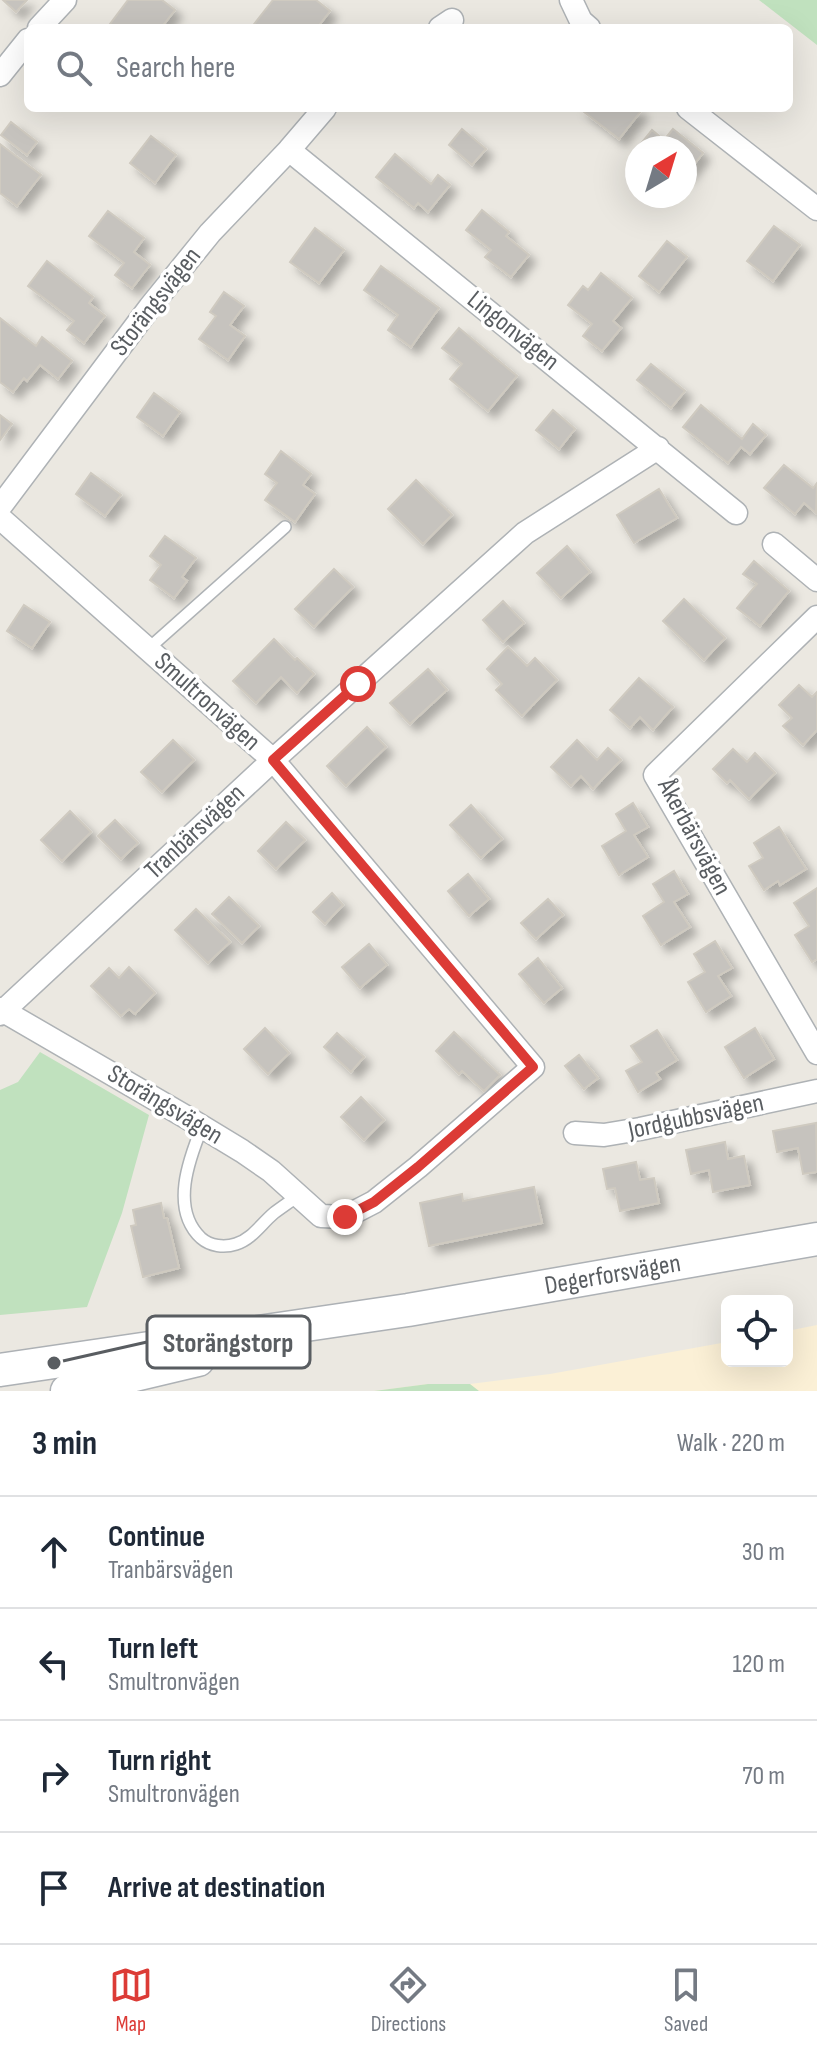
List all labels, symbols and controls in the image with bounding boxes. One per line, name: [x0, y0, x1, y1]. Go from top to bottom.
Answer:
search box: [24, 24, 793, 112]
icon: search: [52, 46, 96, 90]
text: Search here: [116, 50, 235, 86]
north arrow: [625, 136, 697, 208]
street label: Storängsvägen: [104, 242, 208, 362]
street label: Lingonvägen: [461, 285, 565, 377]
street label: Smultronvägen: [148, 646, 266, 758]
route start: [340, 666, 376, 702]
street label: Åkerbärsvägen: [650, 773, 738, 901]
street label: Tranbärsvägen: [139, 778, 251, 886]
street label: Storängsvägen: [102, 1058, 228, 1152]
street label: Jordgubbsvägen: [624, 1088, 767, 1147]
route end: [327, 1199, 363, 1235]
street label: Degerforsvägen: [542, 1247, 683, 1302]
map controls: [721, 1295, 793, 1367]
button: locate: [721, 1295, 793, 1367]
callout: Storängstorp: [147, 1316, 310, 1368]
text: Storängstorp: [163, 1327, 293, 1360]
text: 3 min: [32, 1423, 97, 1464]
text: Walk · 220 m: [677, 1428, 785, 1459]
text: Continue: [108, 1519, 205, 1555]
icon: ahead: [32, 1530, 76, 1574]
text: 30 m: [742, 1537, 785, 1568]
text: Tranbärsvägen: [108, 1555, 233, 1586]
text: Turn left: [108, 1631, 198, 1667]
icon: left: [32, 1642, 76, 1686]
text: 120 m: [732, 1649, 785, 1680]
text: Smultronvägen: [108, 1667, 240, 1698]
text: Turn right: [108, 1743, 211, 1779]
icon: right: [32, 1754, 76, 1798]
text: 70 m: [742, 1761, 785, 1792]
text: Smultronvägen: [108, 1779, 240, 1810]
icon: arrive: [32, 1866, 76, 1910]
text: Arrive at destination: [108, 1870, 325, 1906]
tab: Map: [109, 1963, 153, 2038]
tab: Directions: [371, 1963, 446, 2038]
tab: Saved: [664, 1963, 708, 2038]

